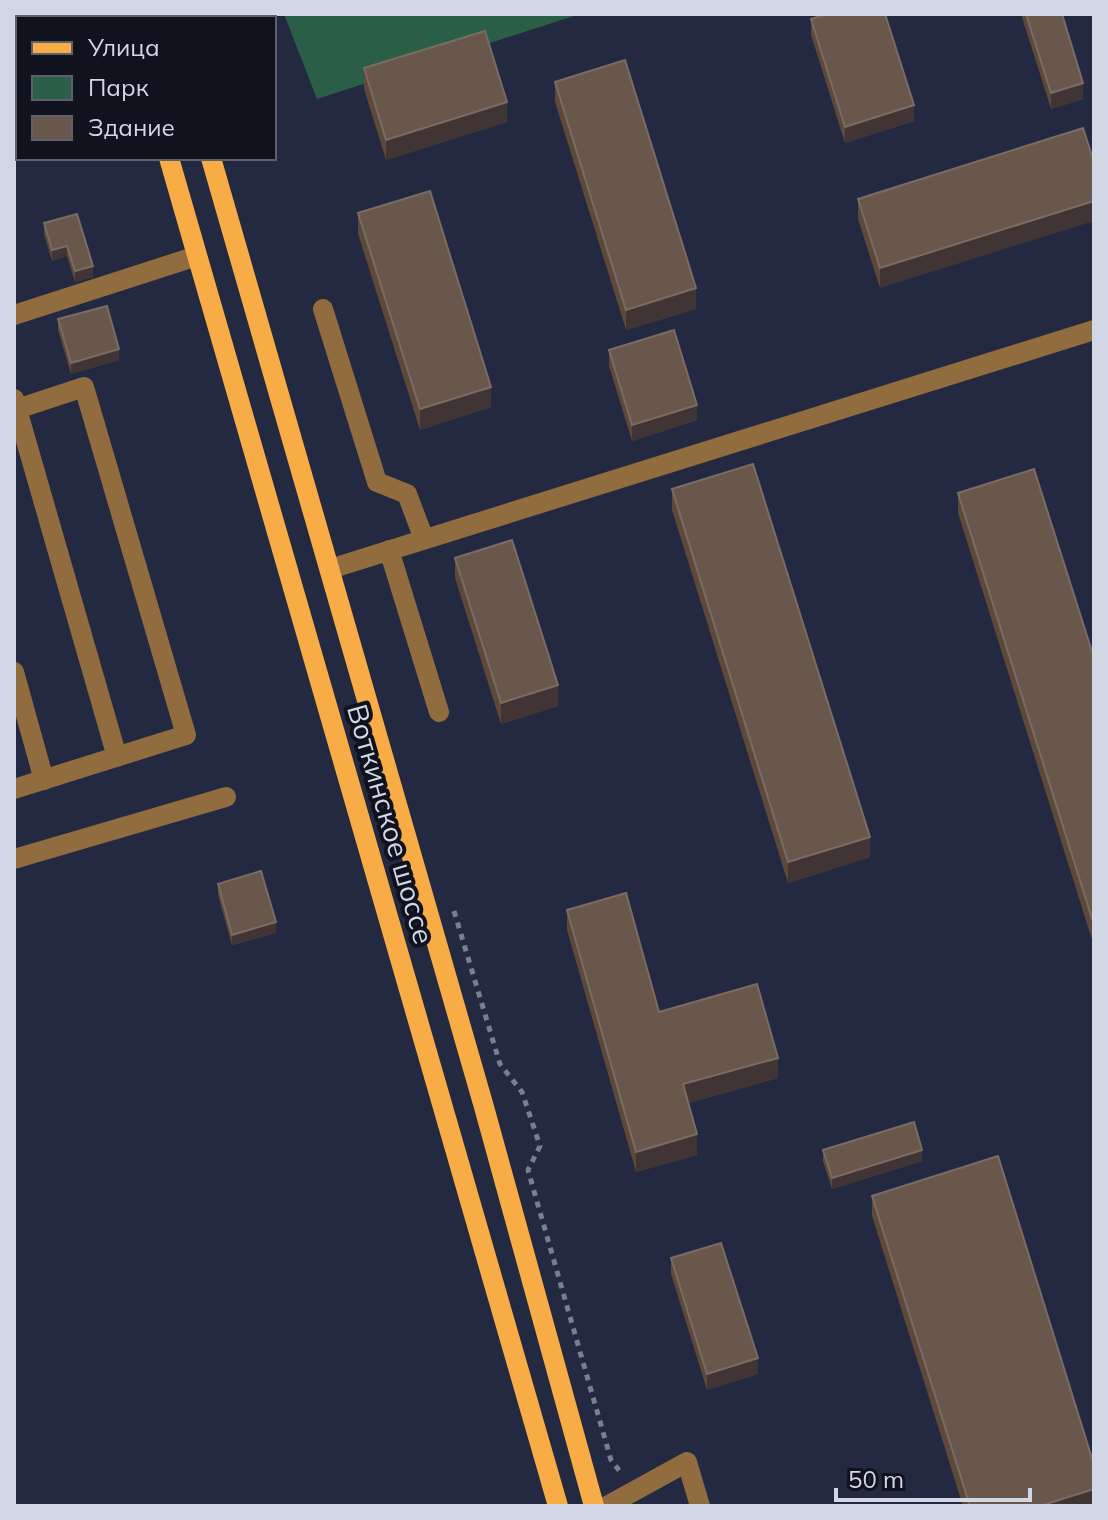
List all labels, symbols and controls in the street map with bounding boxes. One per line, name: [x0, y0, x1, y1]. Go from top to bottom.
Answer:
legend: [16, 16, 276, 160]
text: Улица: [87, 32, 160, 62]
text: Парк: [88, 72, 149, 102]
text: Здание: [88, 112, 175, 142]
street label: Воткинское шоссе: [340, 700, 442, 948]
scale bar: [836, 1452, 1030, 1502]
text: 50 m: [848, 1464, 904, 1494]

